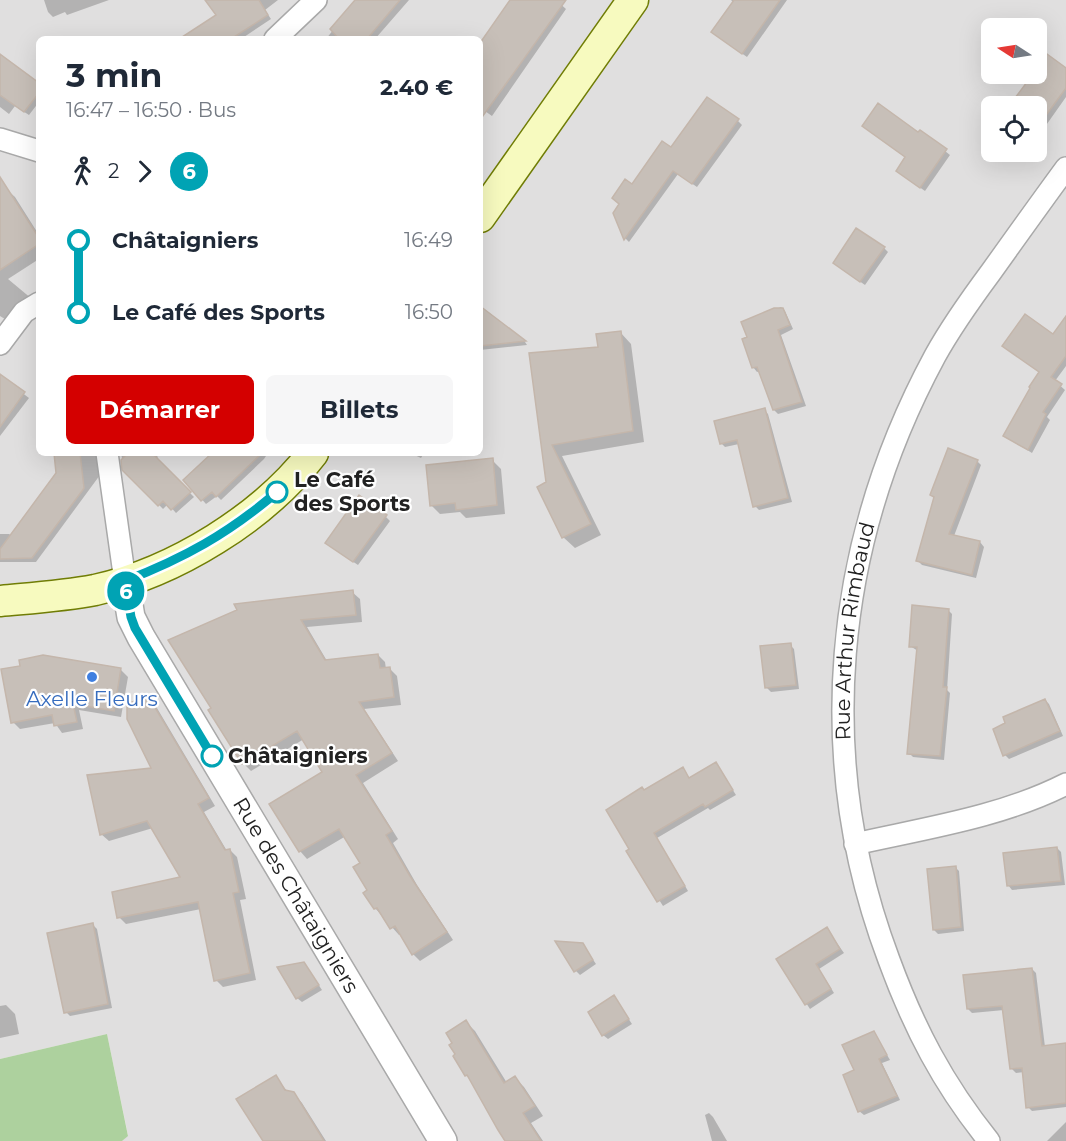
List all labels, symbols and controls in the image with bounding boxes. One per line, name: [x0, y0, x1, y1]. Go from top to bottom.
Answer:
north arrow: [981, 18, 1047, 84]
map controls: [981, 18, 1047, 162]
text: 3 min: [66, 55, 162, 95]
text: 2.40 €: [380, 74, 453, 101]
button: locate: [981, 96, 1047, 162]
text: 16:47 – 16:50 · Bus: [66, 98, 236, 122]
icon: walk: [66, 155, 99, 188]
icon: forward: [128, 155, 161, 188]
text: 2: [108, 159, 119, 183]
text: 6: [182, 159, 196, 184]
text: Châtaigniers: [112, 227, 258, 254]
text: 16:49: [404, 228, 453, 252]
text: Le Café des Sports: [112, 299, 325, 326]
text: 16:50: [405, 300, 453, 324]
button: Démarrer: [66, 375, 254, 444]
button: Billets: [266, 375, 453, 444]
place label: Le Café des Sports: [294, 467, 410, 516]
marker: Le Café des Sports: [266, 481, 288, 503]
street label: Rue Arthur Rimbaud: [830, 519, 880, 741]
line badge: 6: [106, 572, 146, 610]
text: 6: [119, 579, 133, 604]
marker: Axelle Fleurs: [85, 670, 99, 684]
place label: Axelle Fleurs: [26, 686, 158, 711]
place label: Châtaigniers: [228, 743, 368, 768]
marker: Châtaigniers: [201, 745, 223, 767]
street label: Rue des Châtaigniers: [228, 793, 364, 997]

